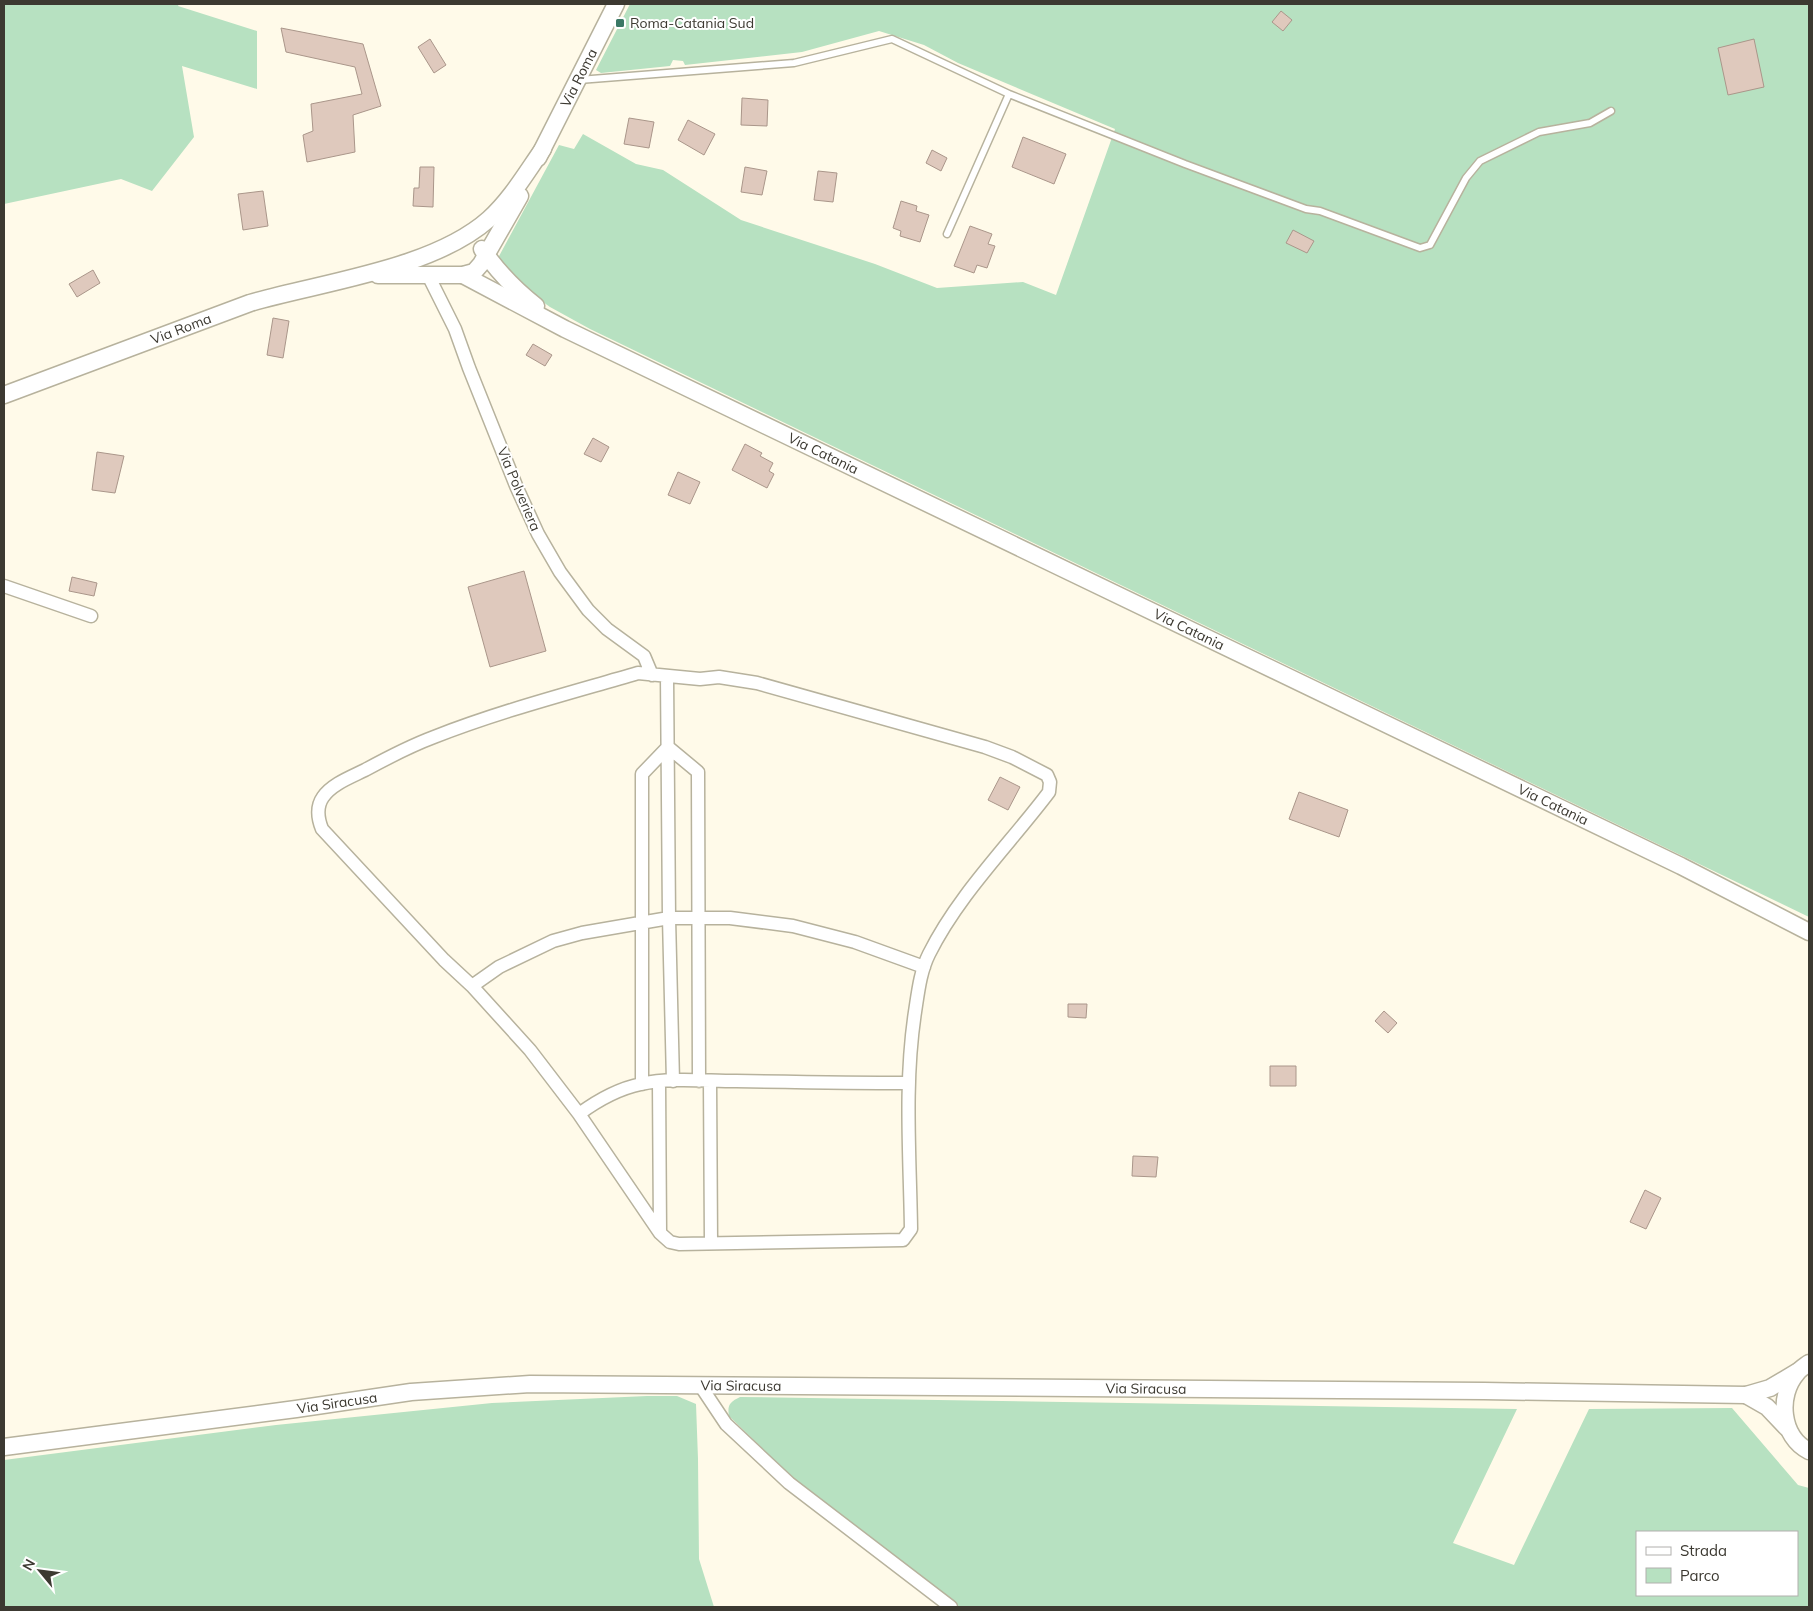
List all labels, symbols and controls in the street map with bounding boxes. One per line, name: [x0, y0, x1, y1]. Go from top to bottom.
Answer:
place label: Roma-Catania Sud: [630, 14, 754, 32]
marker: Roma-Catania Sud: [614, 17, 626, 29]
street label: Via Roma: [556, 45, 601, 110]
street label: Via Roma: [148, 309, 214, 348]
street label: Via Catania: [785, 429, 861, 478]
street label: Via Polveriera: [493, 444, 545, 534]
street label: Via Catania: [1151, 605, 1227, 654]
street label: Via Catania: [1515, 780, 1591, 829]
street label: Via Siracusa: [700, 1376, 782, 1395]
street label: Via Siracusa: [1105, 1379, 1187, 1398]
street label: Via Siracusa: [296, 1388, 379, 1418]
legend: [1636, 1531, 1798, 1596]
text: Strada: [1680, 1541, 1727, 1560]
north arrow: [15, 1546, 65, 1596]
text: N: [18, 1556, 39, 1574]
text: Parco: [1680, 1566, 1720, 1585]

